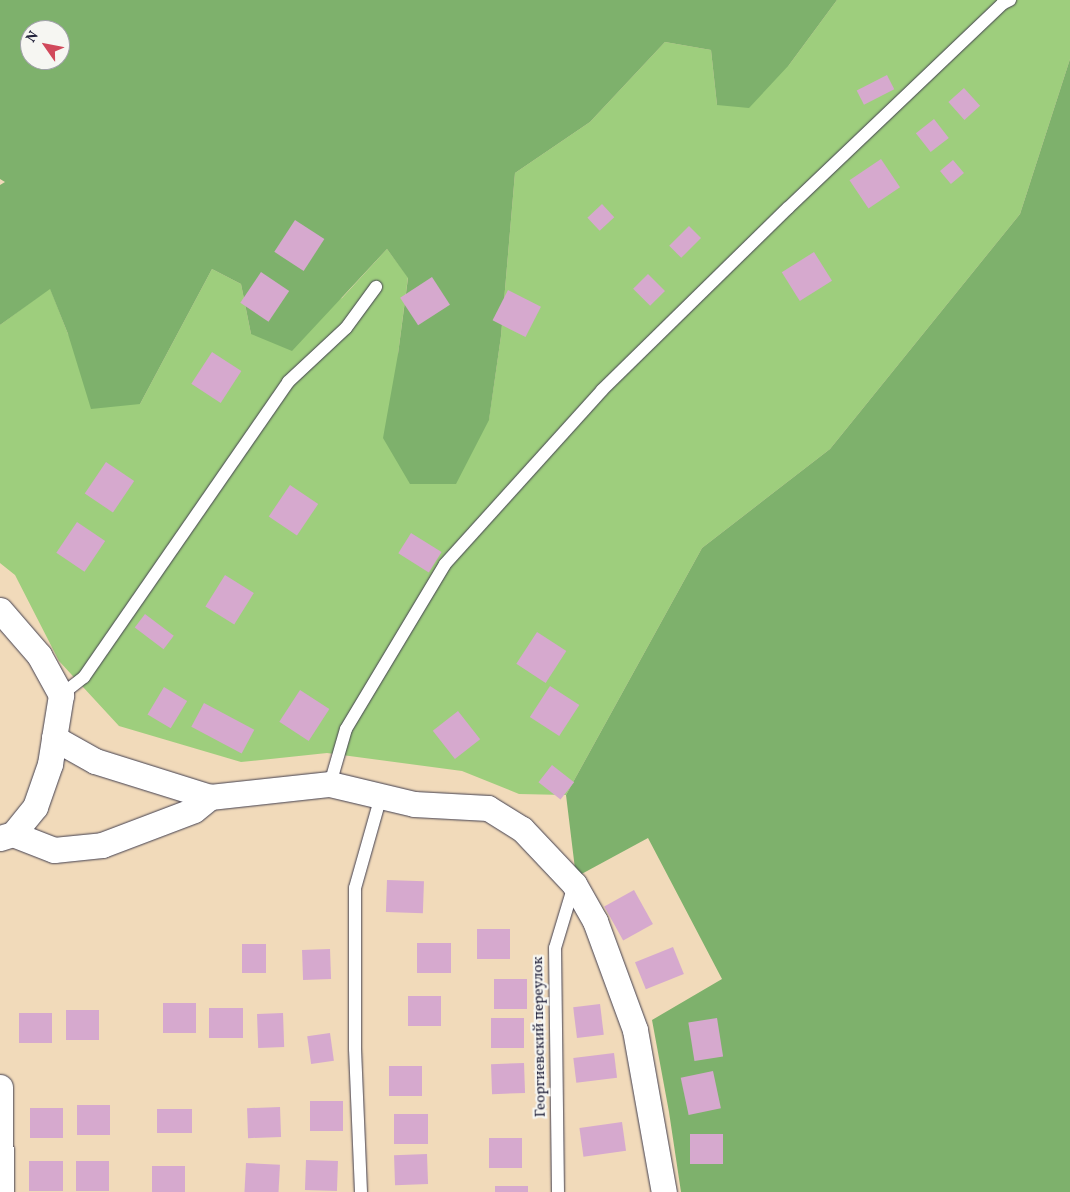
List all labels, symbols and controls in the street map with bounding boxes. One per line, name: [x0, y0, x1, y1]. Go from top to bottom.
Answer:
north arrow: [20, 20, 70, 70]
text: N: [22, 28, 44, 47]
street label: Георгиевский переулок: [530, 957, 550, 1117]

